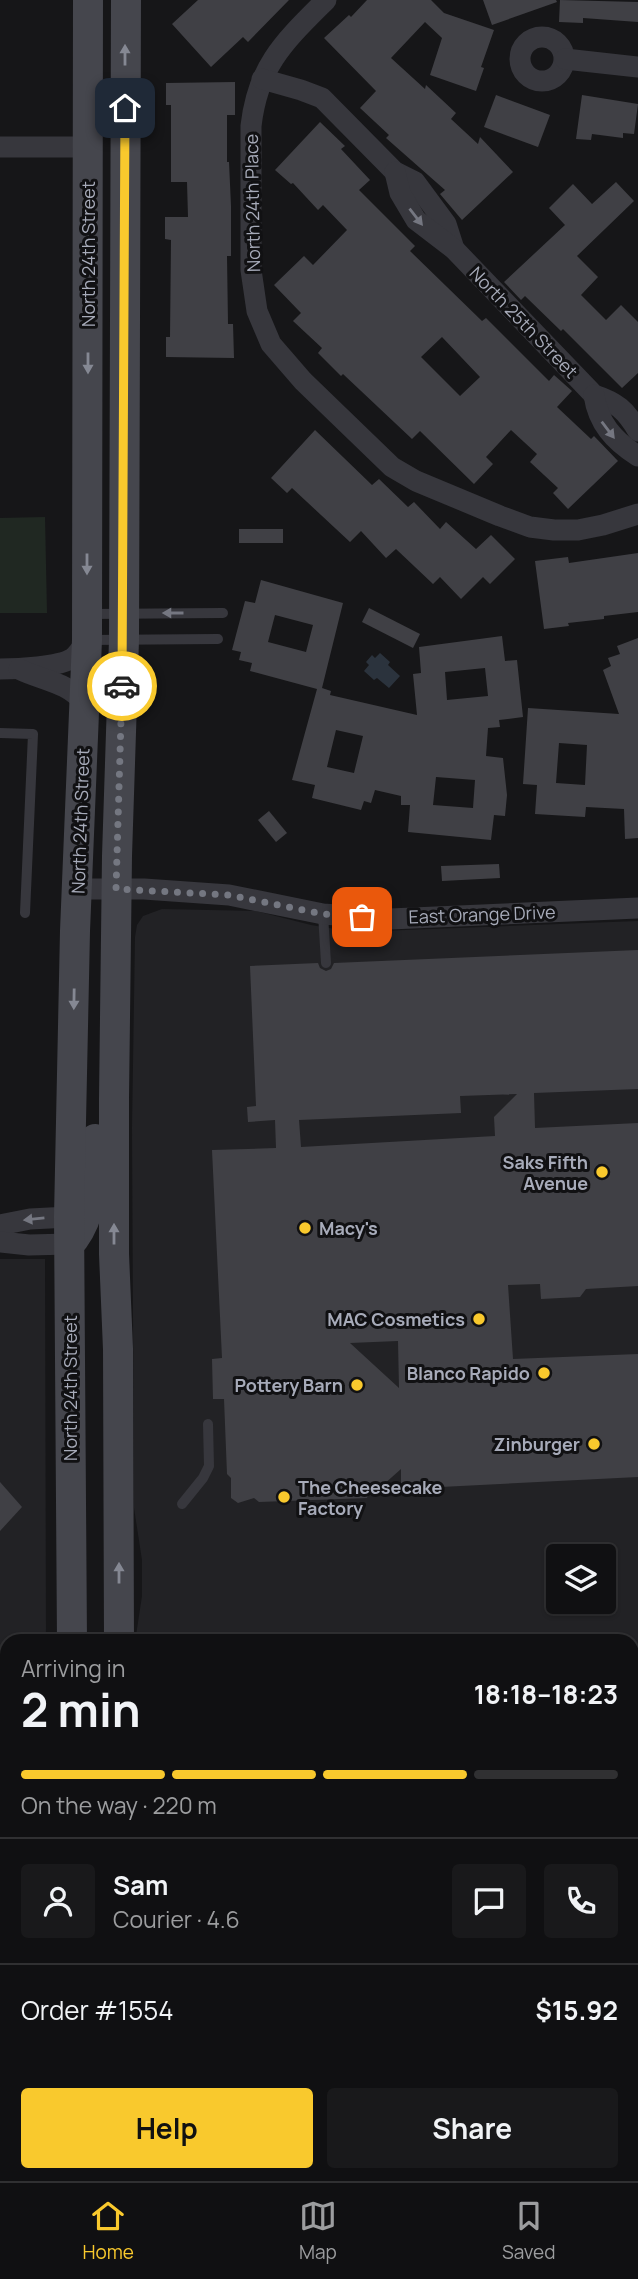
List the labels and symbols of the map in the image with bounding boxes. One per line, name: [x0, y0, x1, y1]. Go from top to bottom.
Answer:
one-way arrow: [119, 44, 131, 66]
pin: [95, 78, 155, 138]
street label: North 24th Place: [239, 134, 265, 272]
street label: North 24th Street: [76, 181, 100, 327]
one-way arrow: [408, 208, 422, 226]
street label: North 25th Street: [465, 261, 583, 383]
one-way arrow: [82, 352, 94, 374]
one-way arrow: [601, 421, 615, 439]
one-way arrow: [81, 553, 93, 575]
one-way arrow: [162, 607, 184, 619]
courier: [87, 651, 157, 721]
street label: North 24th Street: [65, 748, 95, 894]
pin: [332, 887, 392, 947]
street label: East Orange Drive: [408, 899, 556, 929]
one-way arrow: [68, 988, 79, 1010]
place label: Saks Fifth Avenue: [503, 1150, 588, 1195]
marker: Saks Fifth Avenue: [594, 1164, 610, 1180]
one-way arrow: [23, 1213, 45, 1224]
place label: Macy's: [319, 1216, 378, 1240]
marker: Macy's: [297, 1220, 313, 1236]
one-way arrow: [108, 1223, 120, 1245]
place label: MAC Cosmetics: [327, 1307, 465, 1331]
marker: MAC Cosmetics: [471, 1311, 487, 1327]
street label: North 24th Street: [58, 1315, 82, 1461]
place label: Blanco Rapido: [407, 1361, 530, 1385]
marker: Blanco Rapido: [536, 1365, 552, 1381]
place label: Pottery Barn: [234, 1373, 343, 1397]
marker: Pottery Barn: [349, 1377, 365, 1393]
place label: Zinburger: [493, 1432, 580, 1456]
marker: Zinburger: [586, 1436, 602, 1452]
place label: The Cheesecake Factory: [298, 1475, 443, 1520]
marker: The Cheesecake Factory: [276, 1489, 292, 1505]
one-way arrow: [113, 1562, 125, 1584]

